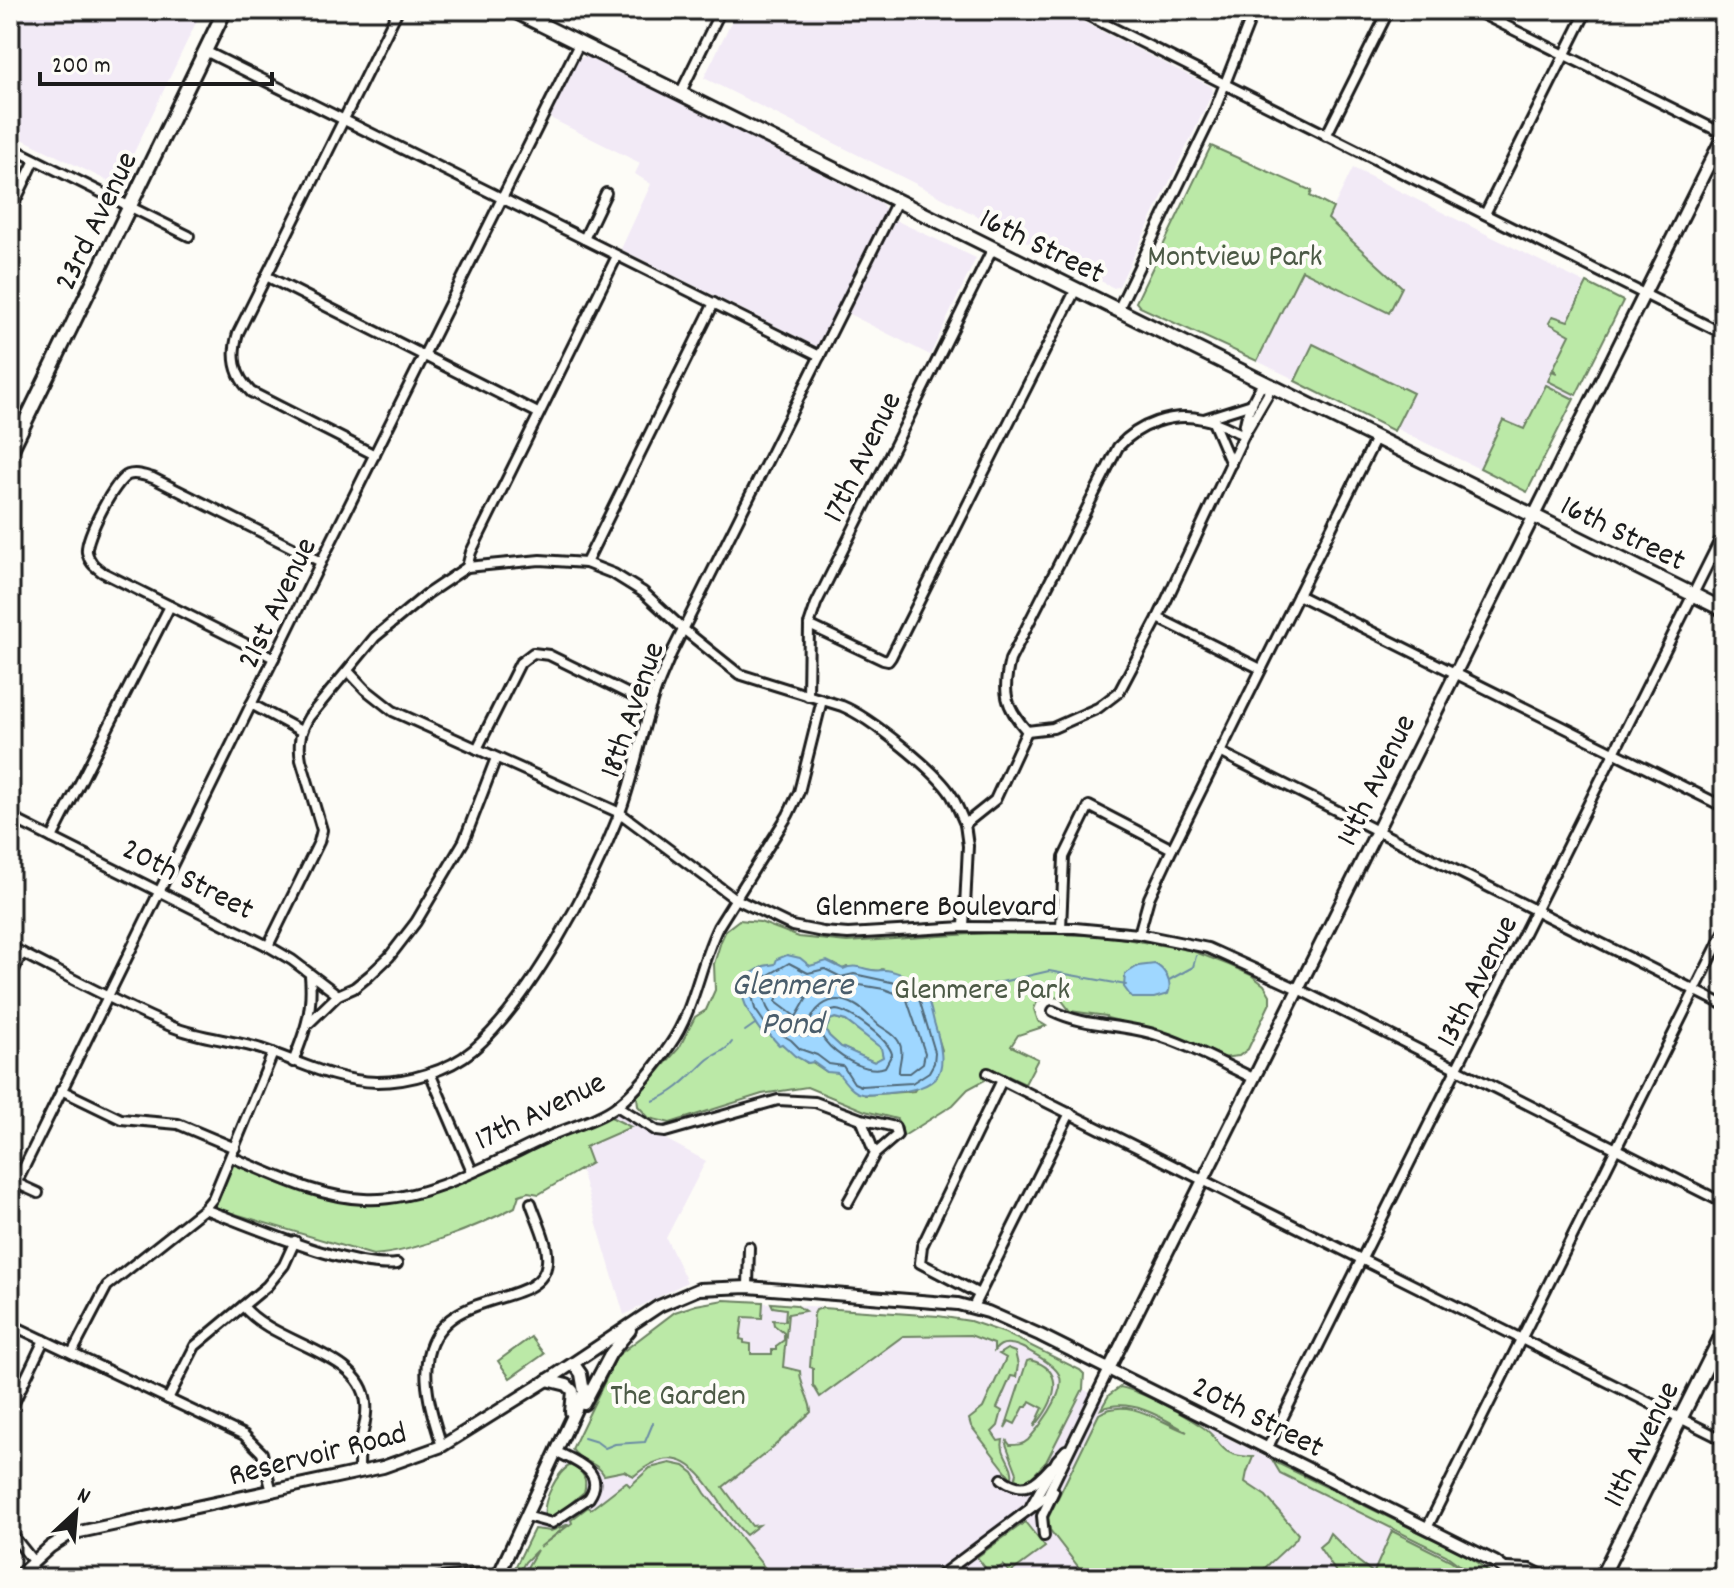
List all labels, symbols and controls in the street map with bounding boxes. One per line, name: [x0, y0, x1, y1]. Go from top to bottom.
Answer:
scale bar: [40, 36, 272, 86]
text: 200 m: [52, 50, 111, 84]
street label: 23rd Avenue: [45, 145, 152, 300]
street label: 16th Street: [970, 198, 1111, 299]
park label: Montview Park: [1147, 236, 1323, 282]
street label: 17th Avenue: [813, 385, 916, 531]
street label: 16th Street: [1551, 485, 1692, 586]
street label: 21st Avenue: [228, 531, 331, 678]
street label: 18th Avenue: [590, 636, 679, 785]
street label: 14th Avenue: [1327, 707, 1430, 855]
street label: 20th Street: [113, 829, 261, 934]
street label: Glenmere Boulevard: [815, 886, 1057, 932]
street label: 13th Avenue: [1427, 908, 1532, 1056]
water label: Glenmere Pond: [731, 963, 855, 1051]
park label: Glenmere Park: [894, 969, 1070, 1015]
street label: 17th Avenue: [468, 1062, 614, 1165]
street label: 20th Street: [1183, 1367, 1331, 1472]
street label: 11th Avenue: [1593, 1374, 1694, 1516]
park label: The Garden: [610, 1375, 746, 1421]
street label: Reservoir Road: [225, 1413, 412, 1501]
north arrow: [36, 1472, 116, 1552]
text: N: [72, 1481, 95, 1514]

